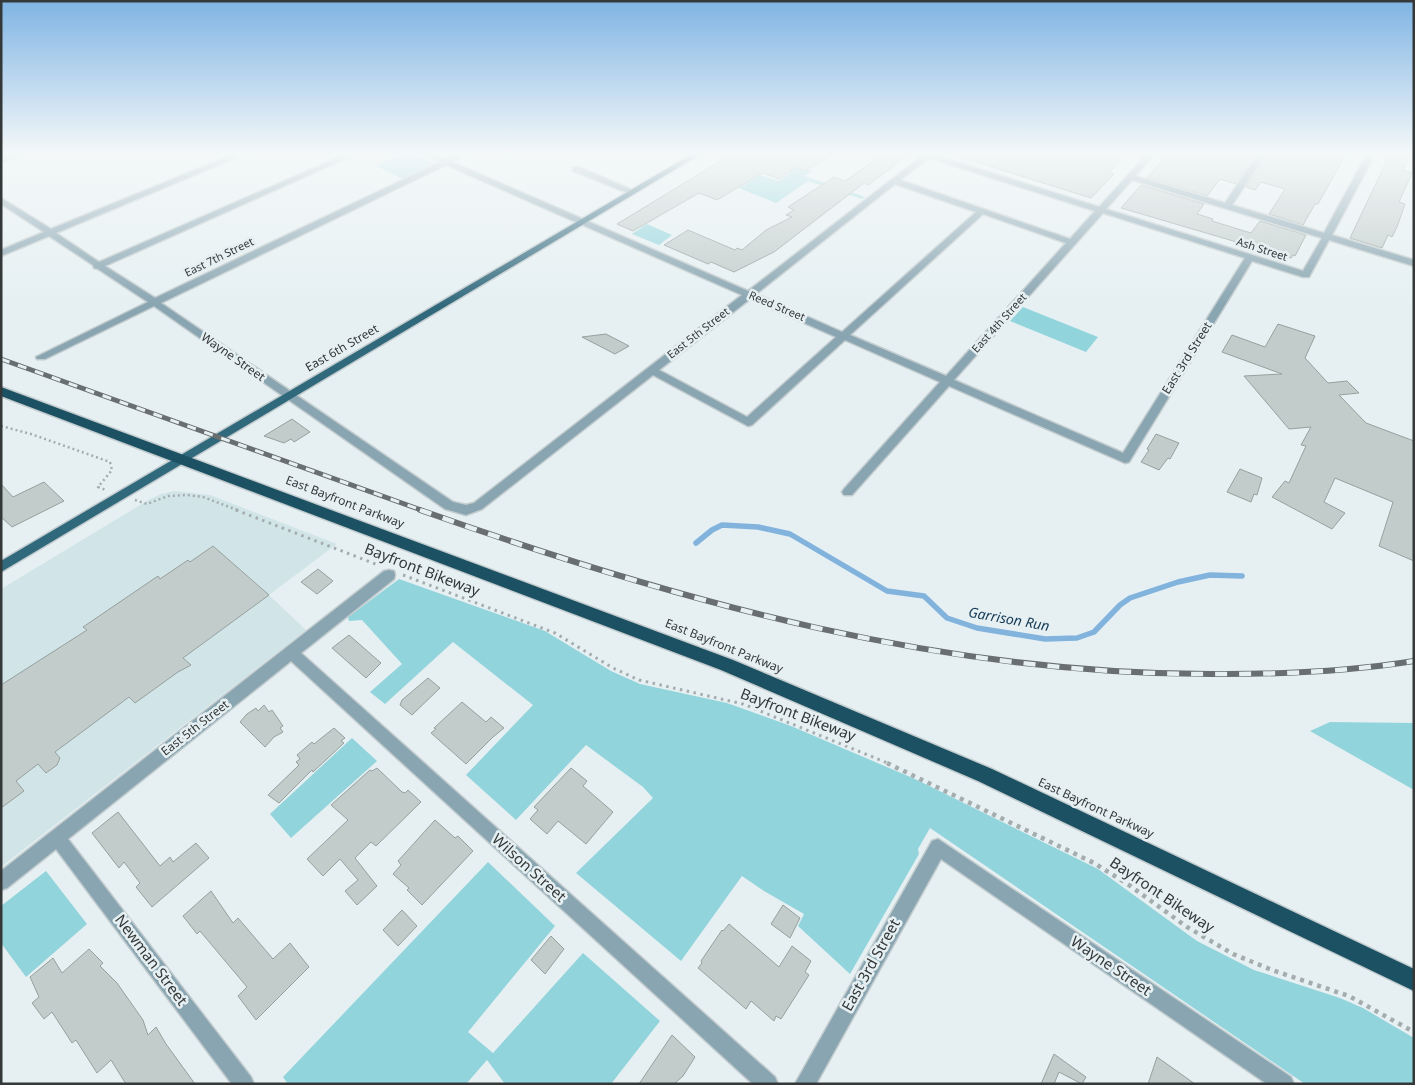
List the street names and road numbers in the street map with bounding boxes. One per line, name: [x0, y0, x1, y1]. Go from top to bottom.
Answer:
street label: East 7th Street: [182, 233, 256, 280]
street label: Ash Street: [1235, 233, 1290, 264]
street label: Reed Street: [747, 287, 808, 324]
street label: East 4th Street: [968, 290, 1029, 356]
street label: East 5th Street: [664, 304, 732, 362]
street label: East 3rd Street: [1158, 318, 1216, 397]
street label: East 6th Street: [302, 319, 382, 375]
street label: Wayne Street: [198, 328, 269, 385]
street label: East Bayfront Parkway: [283, 471, 408, 532]
street label: Bayfront Bikeway: [362, 538, 483, 600]
street label: East Bayfront Parkway: [663, 614, 787, 677]
street label: Bayfront Bikeway: [738, 683, 859, 745]
street label: East 5th Street: [157, 695, 233, 759]
street label: East Bayfront Parkway: [1036, 773, 1158, 842]
street label: Wilson Street: [488, 829, 571, 906]
street label: Bayfront Bikeway: [1106, 852, 1219, 937]
street label: Newman Street: [111, 910, 193, 1009]
street label: East 3rd Street: [836, 914, 904, 1014]
street label: Wayne Street: [1067, 931, 1156, 1000]

